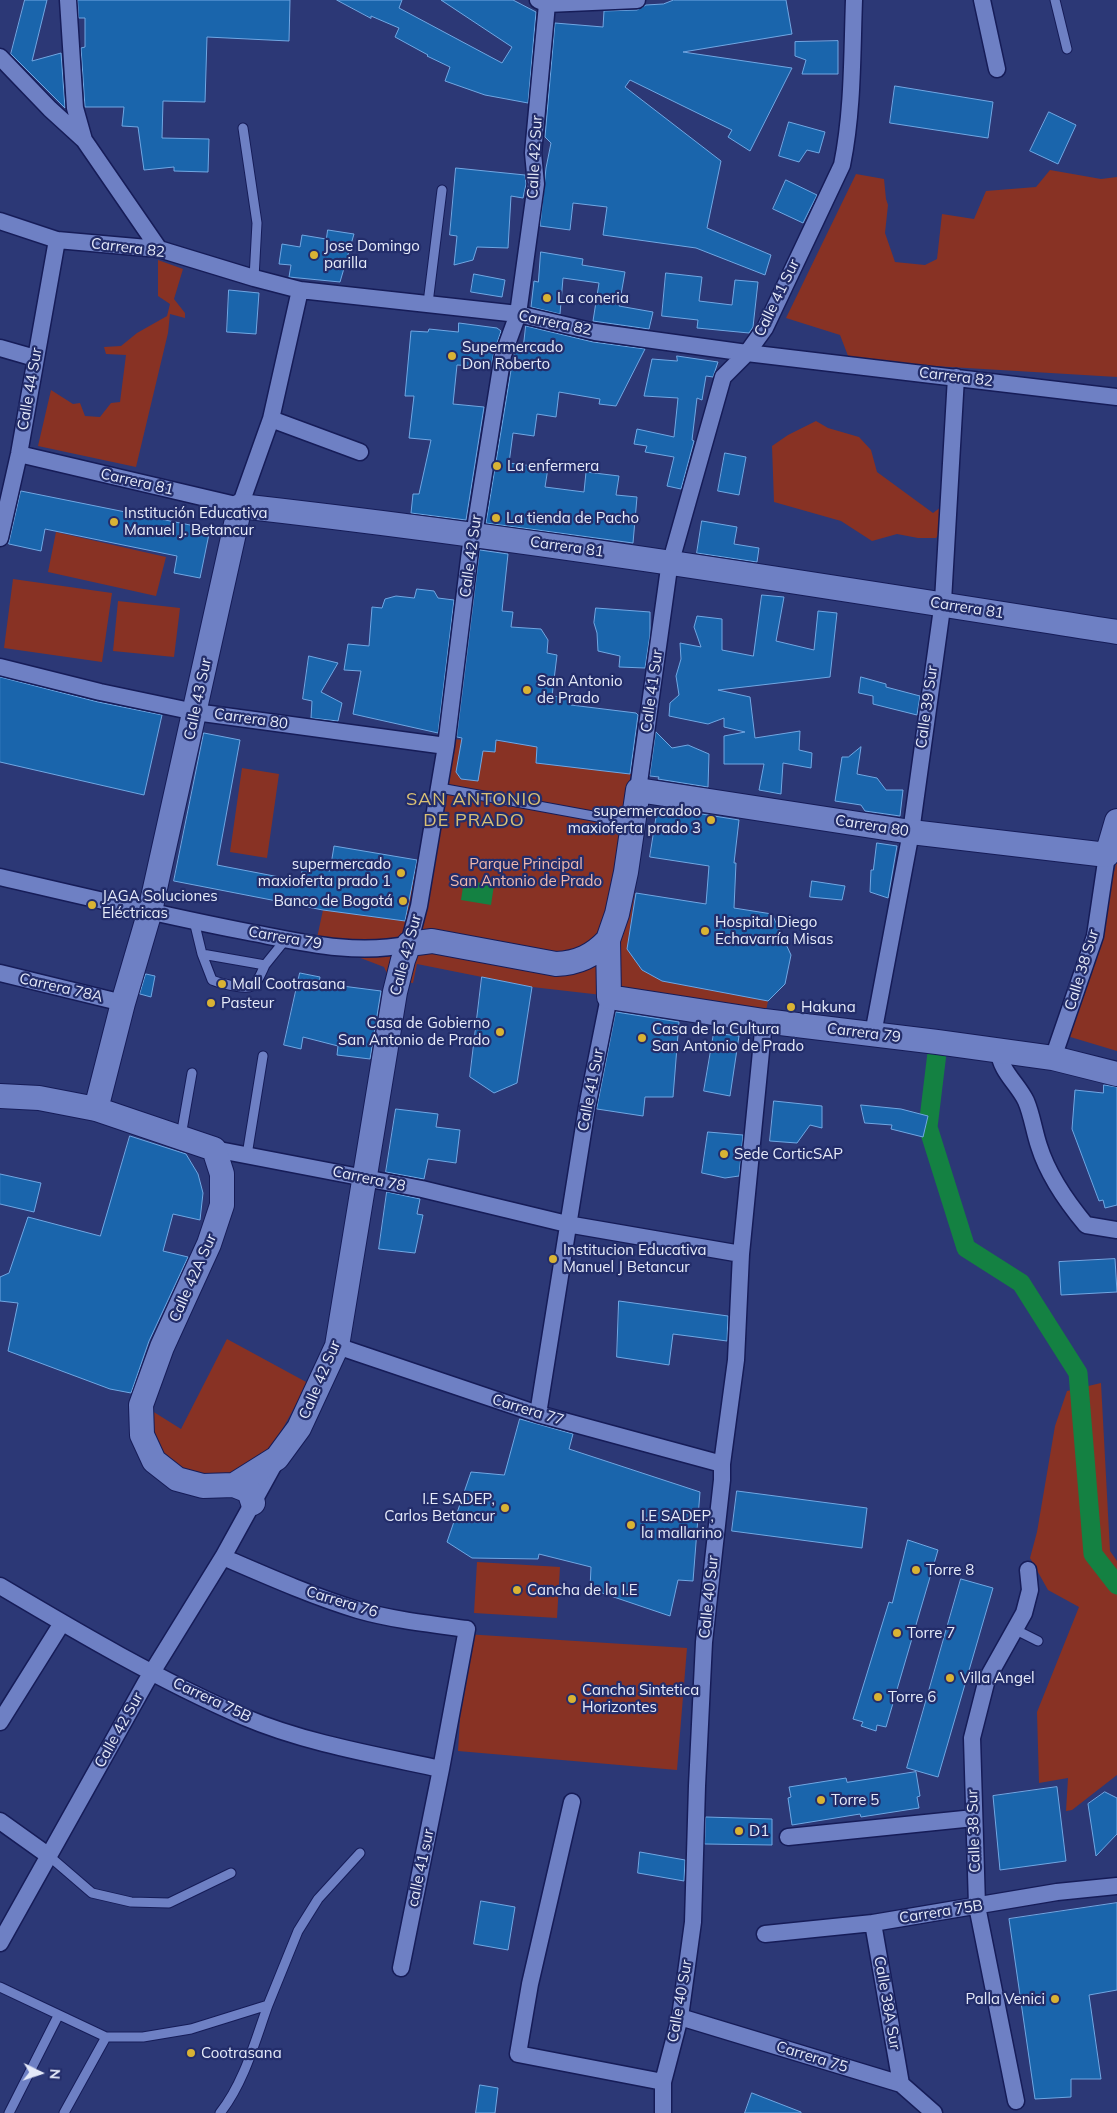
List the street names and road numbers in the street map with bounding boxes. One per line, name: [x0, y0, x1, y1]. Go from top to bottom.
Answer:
street label: Calle 42 Sur: [524, 115, 546, 199]
street label: Carrera 82: [90, 235, 166, 261]
street label: Calle 41 Sur: [751, 256, 803, 340]
street label: Carrera 82: [517, 306, 593, 340]
street label: Calle 44 Sur: [14, 346, 46, 432]
street label: Carrera 82: [918, 364, 994, 390]
street label: Carrera 81: [99, 465, 175, 499]
street label: Calle 42 Sur: [456, 513, 486, 599]
street label: Carrera 81: [529, 533, 605, 561]
street label: Carrera 81: [929, 593, 1005, 623]
street label: Calle 41 Sur: [637, 648, 667, 734]
street label: Calle 43 Sur: [181, 656, 215, 742]
street label: Calle 39 Sur: [912, 664, 942, 750]
street label: Carrera 80: [213, 705, 289, 733]
street label: Carrera 80: [834, 811, 910, 841]
street label: Calle 42 Sur: [386, 912, 426, 998]
street label: Carrera 79: [247, 923, 323, 953]
street label: Calle 38 Sur: [1061, 927, 1103, 1013]
street label: Carrera 78A: [17, 970, 105, 1006]
street label: Carrera 79: [826, 1020, 902, 1046]
street label: Calle 41 Sur: [574, 1047, 608, 1133]
street label: Carrera 78: [331, 1162, 407, 1196]
street label: Calle 42A Sur: [166, 1231, 220, 1325]
street label: Calle 42 Sur: [295, 1338, 345, 1422]
street label: Carrera 77: [490, 1391, 566, 1429]
street label: Calle 40 Sur: [696, 1554, 722, 1640]
street label: Carrera 76: [304, 1583, 380, 1621]
street label: Carrera 75B: [170, 1674, 254, 1726]
street label: Calle 42 Sur: [91, 1689, 147, 1771]
street label: Calle 38 Sur: [964, 1789, 984, 1873]
street label: calle 41 sur: [404, 1827, 438, 1909]
street label: Carrera 75B: [898, 1897, 984, 1927]
street label: Calle 38A Sur: [870, 1955, 904, 2051]
street label: Calle 40 Sur: [664, 1958, 696, 2044]
street label: Carrera 75: [774, 2038, 850, 2076]

